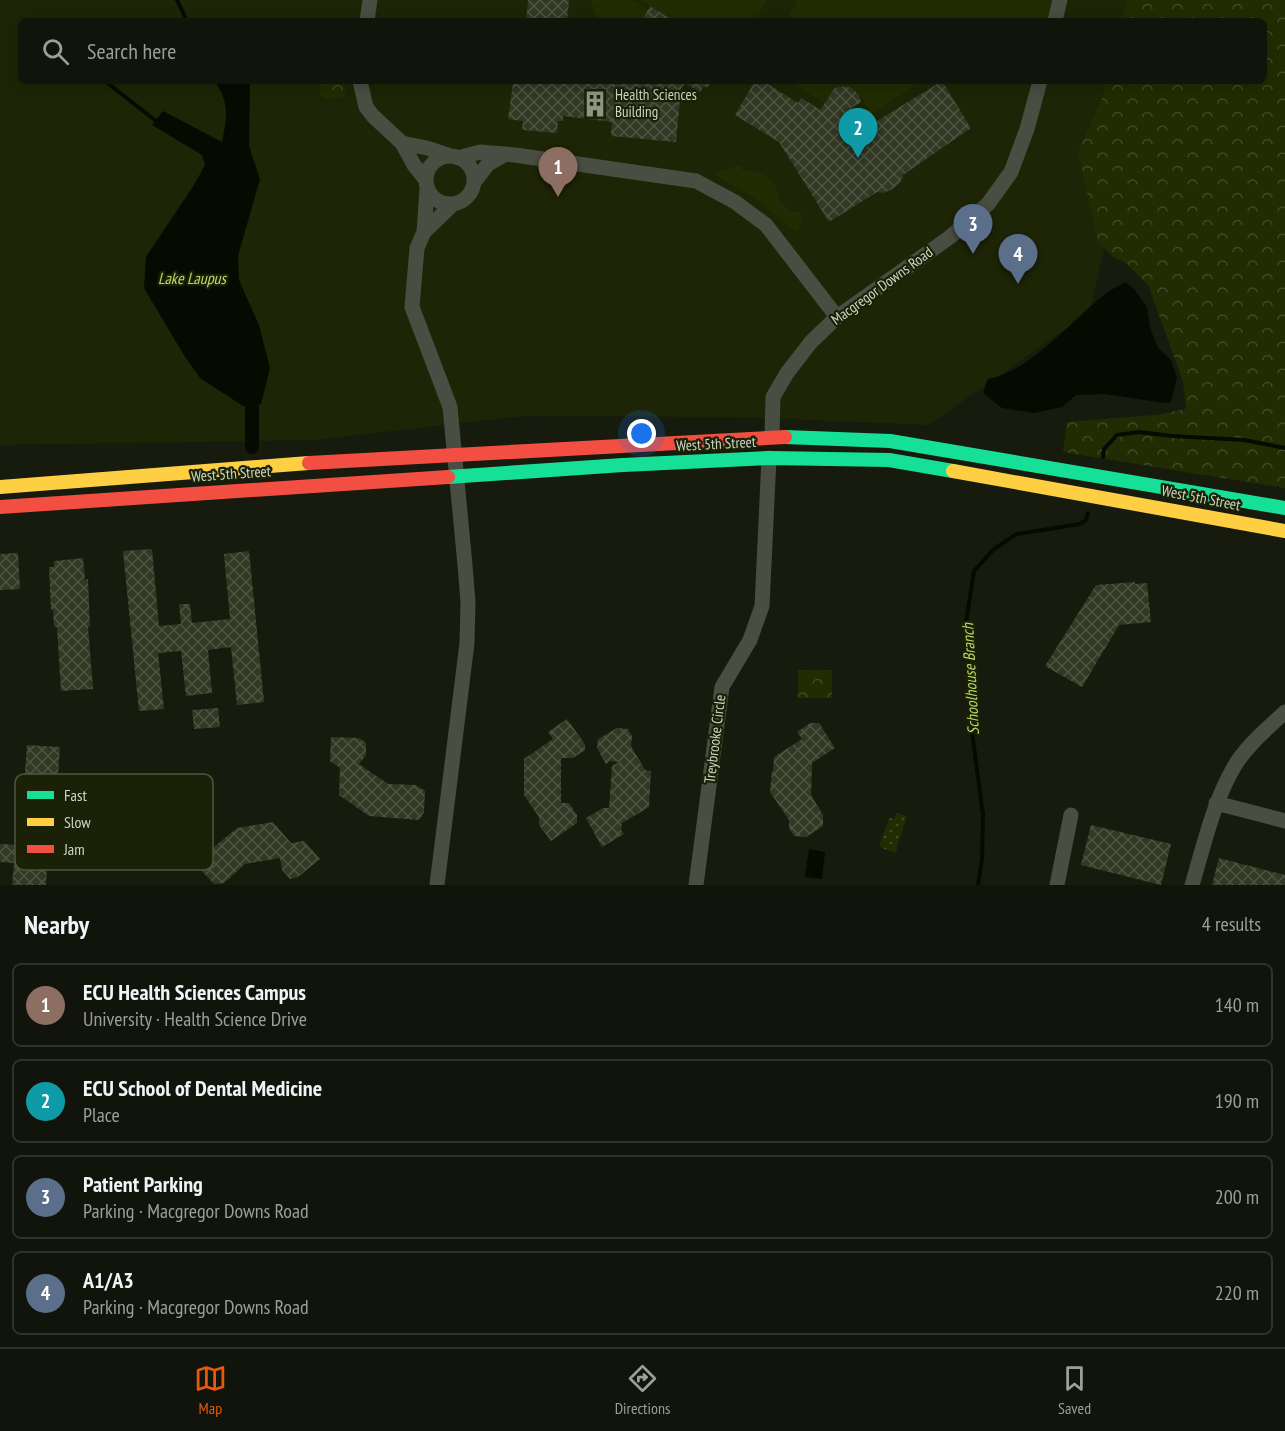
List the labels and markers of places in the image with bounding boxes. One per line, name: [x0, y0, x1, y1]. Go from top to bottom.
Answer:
place label: Health Sciences Building: [615, 85, 697, 121]
building icon: Health Sciences Building: [580, 89, 610, 119]
pin: 2: [838, 108, 878, 158]
pin: 1: [538, 148, 578, 197]
pin: 3: [954, 204, 992, 254]
pin: 4: [998, 234, 1038, 284]

